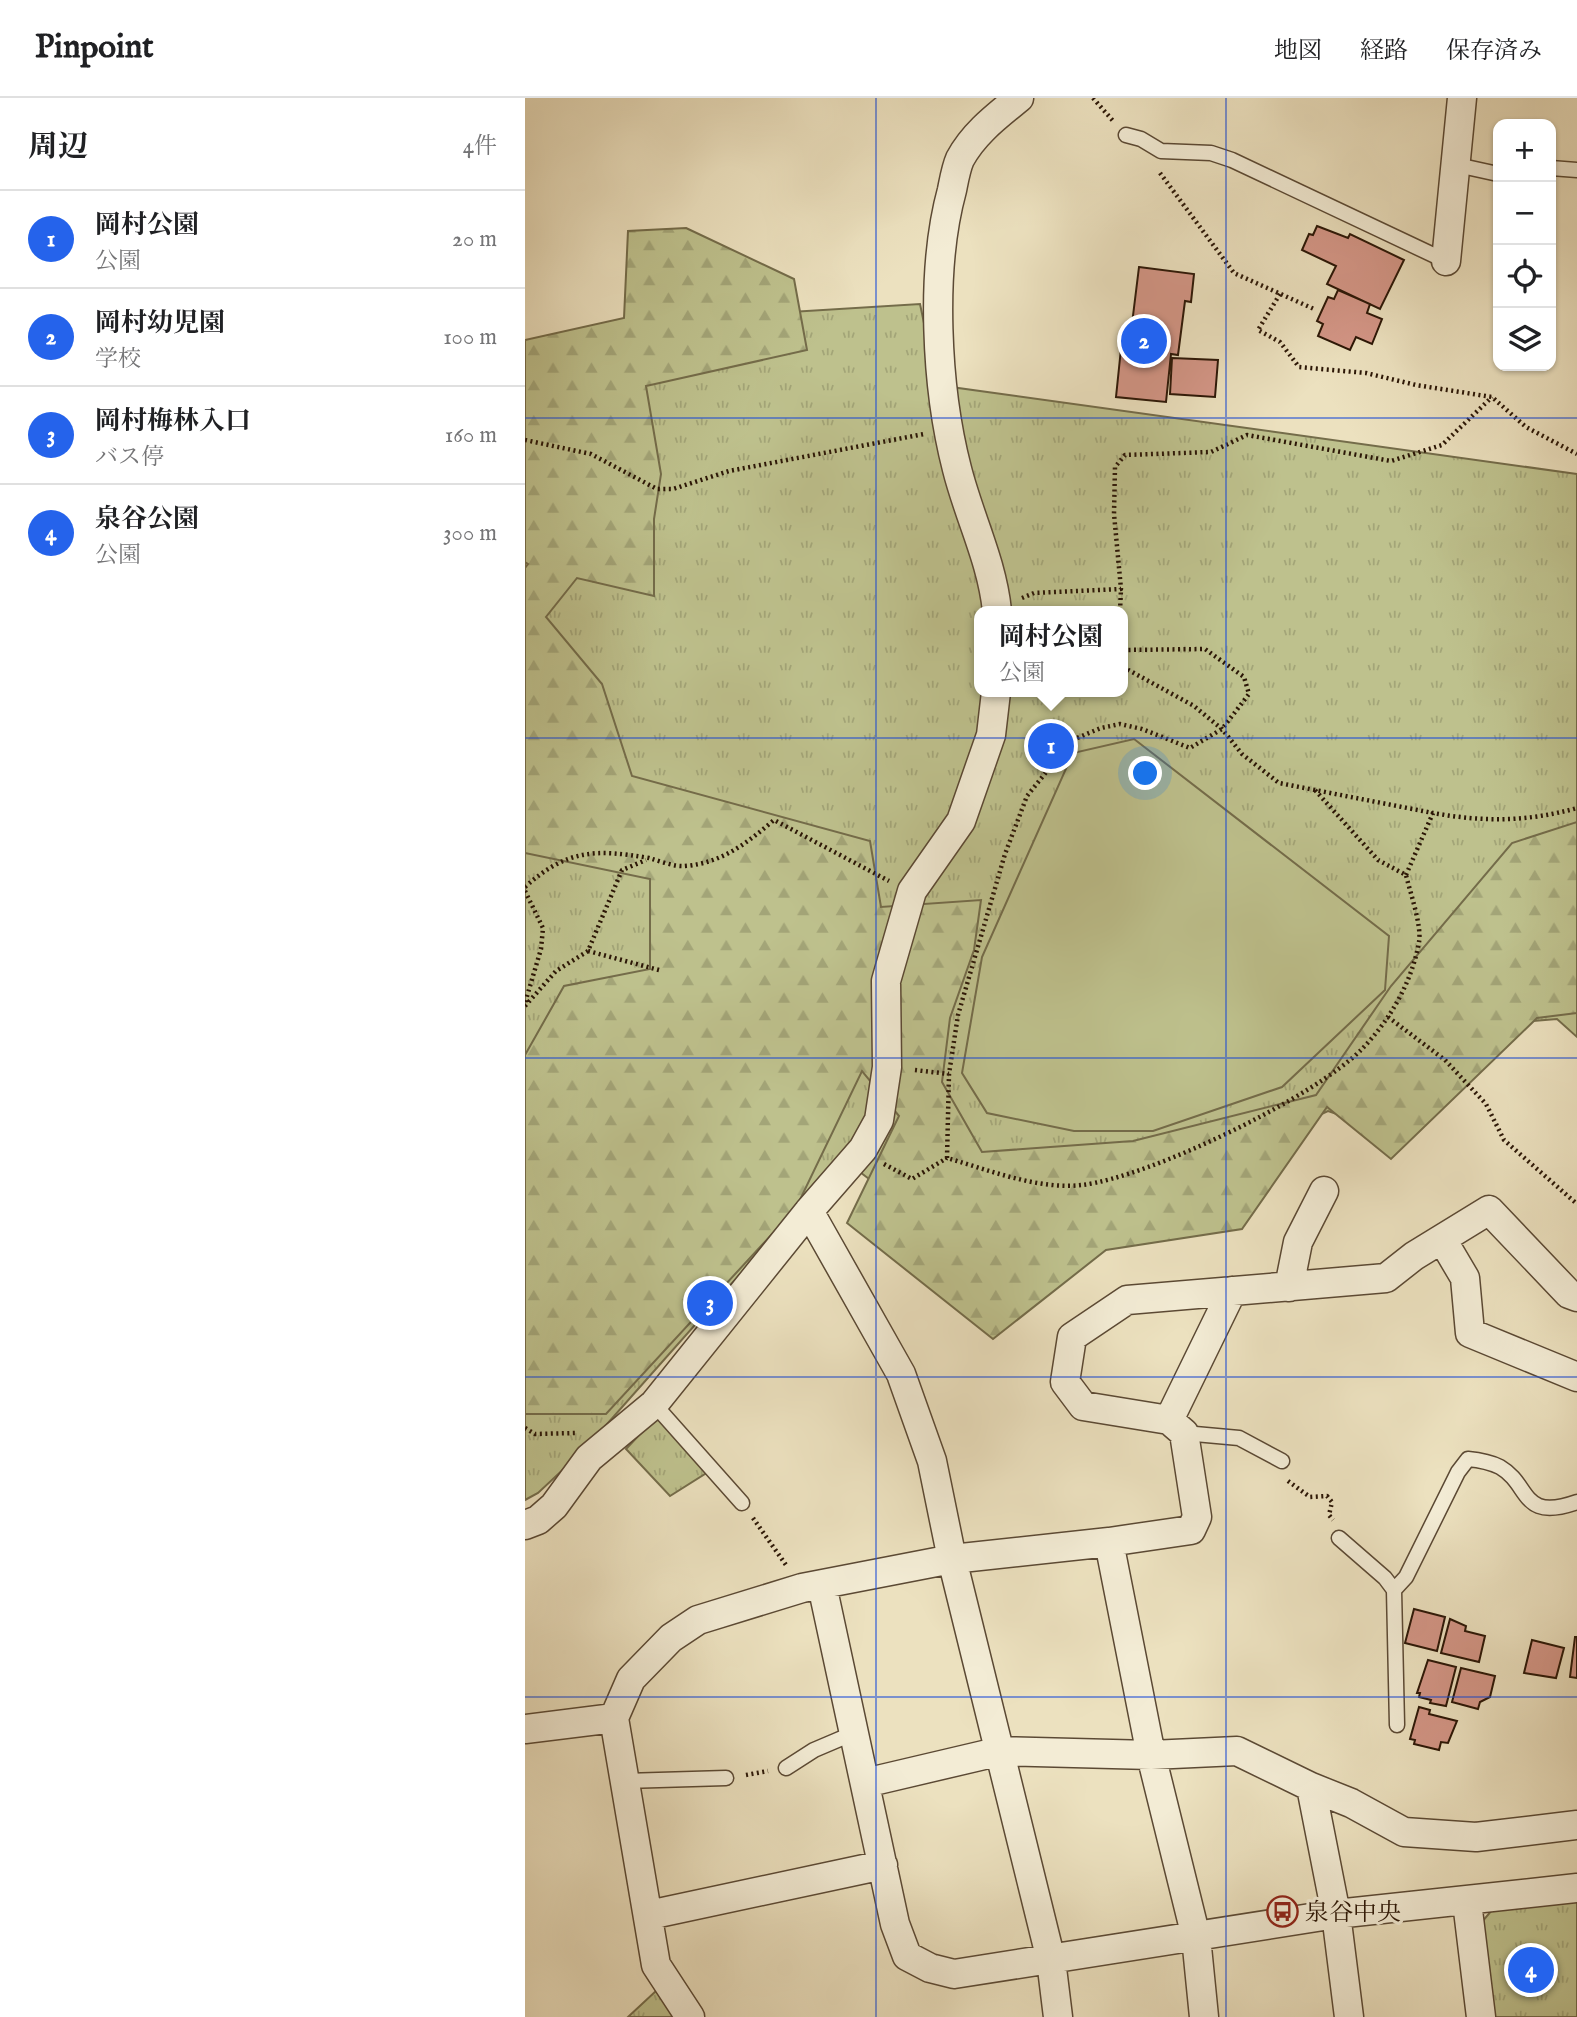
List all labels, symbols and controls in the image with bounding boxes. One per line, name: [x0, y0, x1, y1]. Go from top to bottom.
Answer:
text: Pinpoint: [35, 27, 154, 69]
text: 地図: [1274, 36, 1322, 67]
text: 経路: [1360, 36, 1408, 67]
text: 保存済み: [1446, 36, 1542, 67]
map controls: [1493, 119, 1556, 371]
button: +: [1493, 119, 1556, 182]
text: 周辺: [28, 129, 88, 167]
text: 4件: [463, 132, 497, 161]
button: −: [1493, 182, 1556, 245]
text: 岡村公園: [95, 209, 199, 242]
text: 1: [47, 225, 55, 254]
text: 20 m: [452, 225, 497, 254]
button: locate: [1493, 245, 1556, 308]
text: 公園: [95, 247, 141, 276]
text: 岡村幼児園: [95, 307, 225, 340]
button: layers: [1493, 308, 1556, 371]
pin: 2: [1121, 315, 1167, 367]
text: 2: [46, 323, 56, 352]
text: 100 m: [443, 323, 497, 352]
text: 学校: [95, 345, 141, 374]
text: 岡村梅林入口: [95, 405, 251, 438]
text: 3: [47, 421, 55, 450]
text: 160 m: [445, 421, 497, 450]
text: バス停: [95, 443, 164, 472]
text: 泉谷公園: [95, 503, 199, 536]
text: 4: [45, 519, 57, 548]
text: 300 m: [443, 519, 497, 548]
text: 公園: [95, 541, 141, 570]
popup: [974, 606, 1128, 697]
text: 岡村公園: [999, 621, 1103, 654]
text: 公園: [999, 659, 1045, 688]
pin: 1: [1028, 720, 1074, 772]
your location: [1128, 756, 1162, 790]
pin: 3: [687, 1277, 733, 1329]
bus stop icon: 泉谷中央: [1265, 1895, 1299, 1929]
place label: 泉谷中央: [1305, 1898, 1401, 1929]
pin: 4: [1508, 1944, 1554, 1996]

